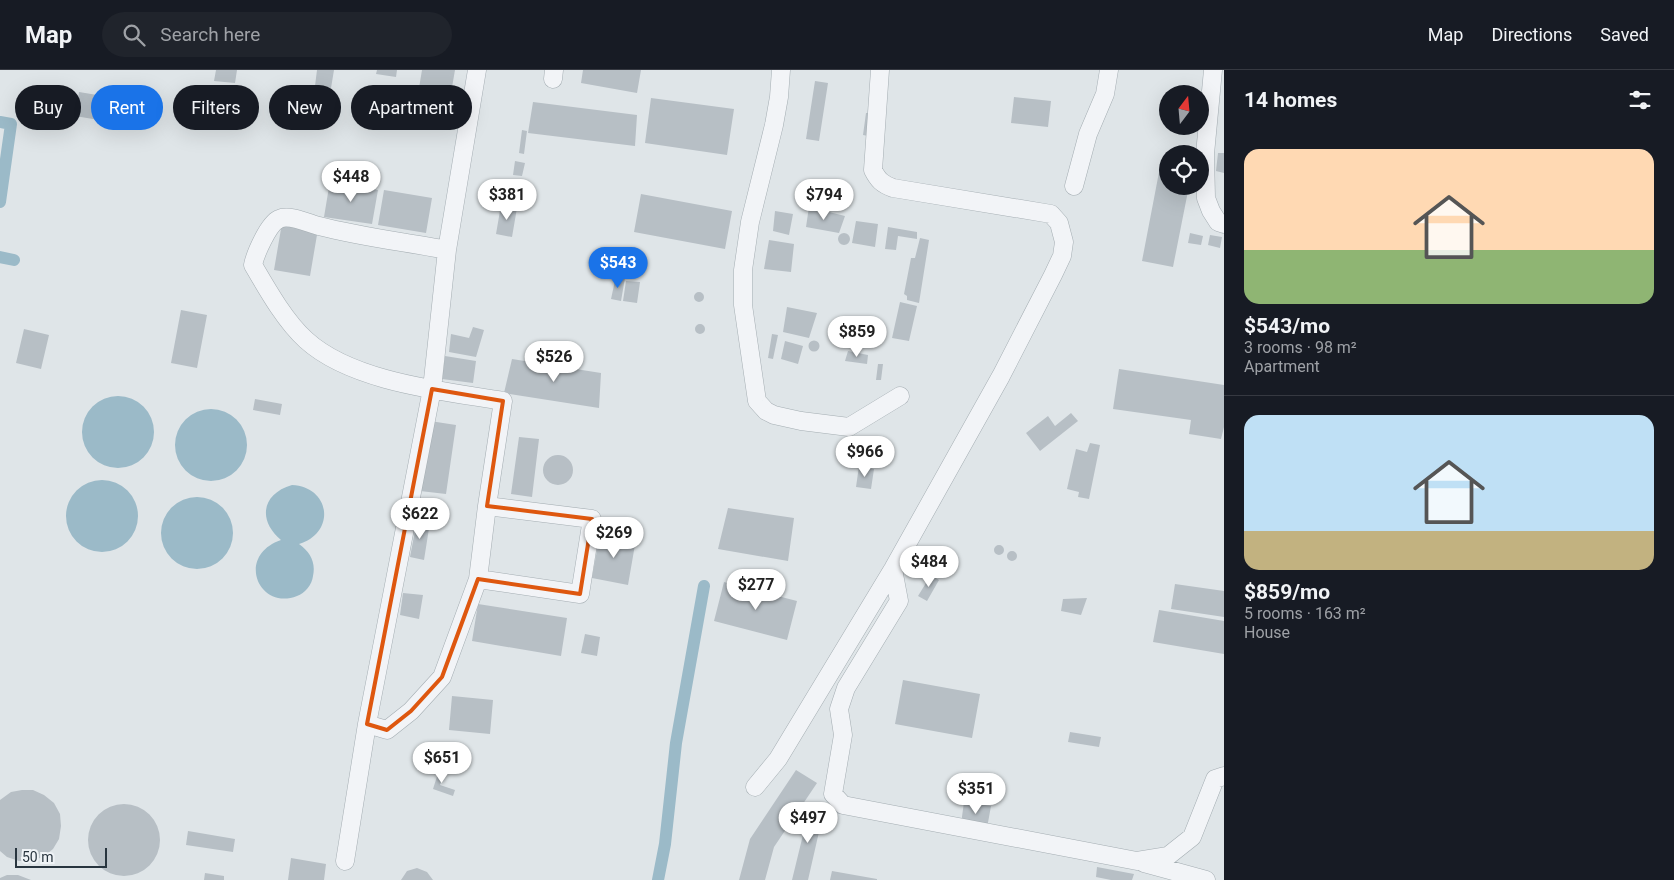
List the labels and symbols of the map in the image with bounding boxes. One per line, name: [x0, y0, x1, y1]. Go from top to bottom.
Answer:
north arrow: [1159, 85, 1209, 135]
pin: $448: [321, 160, 381, 203]
pin: $381: [477, 178, 537, 221]
pin: $794: [794, 178, 854, 221]
pin: $543: [588, 246, 648, 289]
pin: $859: [827, 316, 887, 358]
pin: $526: [524, 340, 584, 383]
pin: $966: [835, 436, 895, 478]
pin: $622: [390, 498, 450, 540]
pin: $269: [584, 516, 644, 559]
pin: $484: [899, 546, 959, 588]
pin: $277: [726, 568, 786, 611]
pin: $651: [412, 742, 472, 784]
pin: $351: [946, 772, 1006, 815]
pin: $497: [778, 802, 838, 844]
scale bar: [15, 845, 108, 868]

